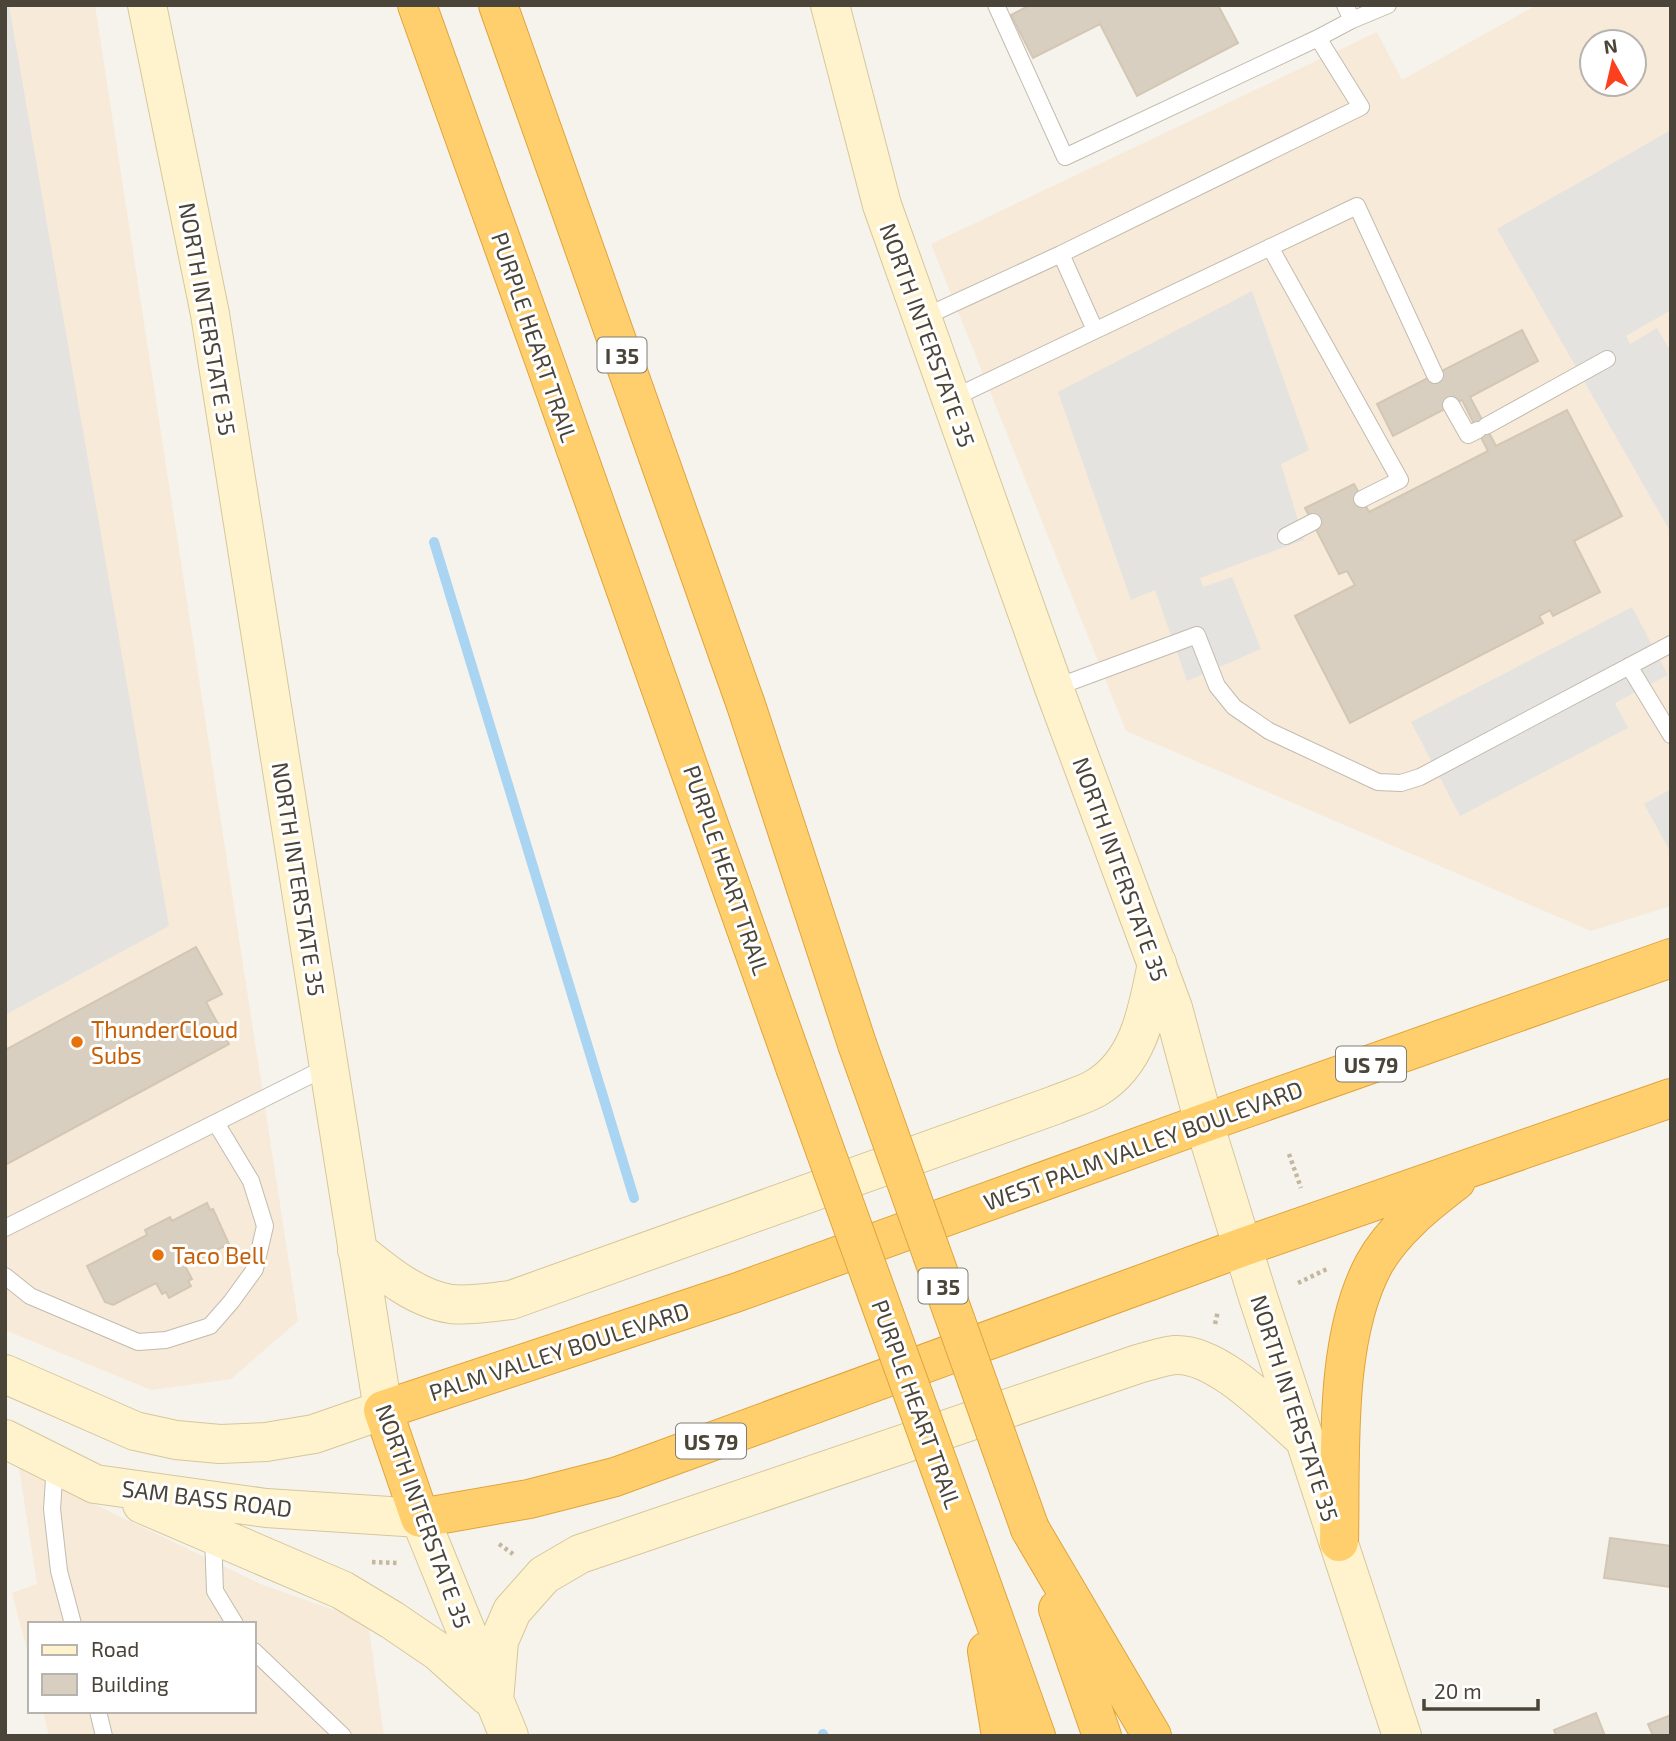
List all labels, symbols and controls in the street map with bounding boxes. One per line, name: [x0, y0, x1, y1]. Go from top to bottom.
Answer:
north arrow: [1578, 28, 1648, 98]
text: N: [1602, 33, 1619, 58]
street label: NORTH INTERSTATE 35: [174, 200, 242, 438]
street label: NORTH INTERSTATE 35: [874, 219, 982, 451]
street label: PURPLE HEART TRAIL: [486, 228, 584, 446]
road number: I 35: [598, 338, 646, 372]
street label: NORTH INTERSTATE 35: [1067, 753, 1175, 985]
street label: NORTH INTERSTATE 35: [267, 760, 331, 998]
street label: PURPLE HEART TRAIL: [678, 761, 776, 979]
place label: ThunderCloud Subs: [91, 1015, 238, 1069]
marker: ThunderCloud Subs: [69, 1034, 85, 1050]
road number: US 79: [1336, 1046, 1406, 1082]
street label: WEST PALM VALLEY BOULEVARD: [980, 1074, 1306, 1216]
place label: Taco Bell: [172, 1241, 266, 1269]
marker: Taco Bell: [150, 1247, 166, 1263]
road number: I 35: [918, 1268, 968, 1304]
street label: NORTH INTERSTATE 35: [1245, 1291, 1345, 1525]
street label: PALM VALLEY BOULEVARD: [425, 1296, 693, 1406]
street label: PURPLE HEART TRAIL: [866, 1296, 968, 1512]
street label: NORTH INTERSTATE 35: [370, 1400, 478, 1632]
road number: US 79: [676, 1424, 746, 1458]
street label: SAM BASS ROAD: [120, 1474, 294, 1522]
legend: [28, 1622, 256, 1713]
text: Road: [91, 1636, 139, 1661]
scale bar: [1424, 1668, 1538, 1712]
text: Building: [91, 1671, 169, 1696]
text: 20 m: [1434, 1678, 1482, 1703]

